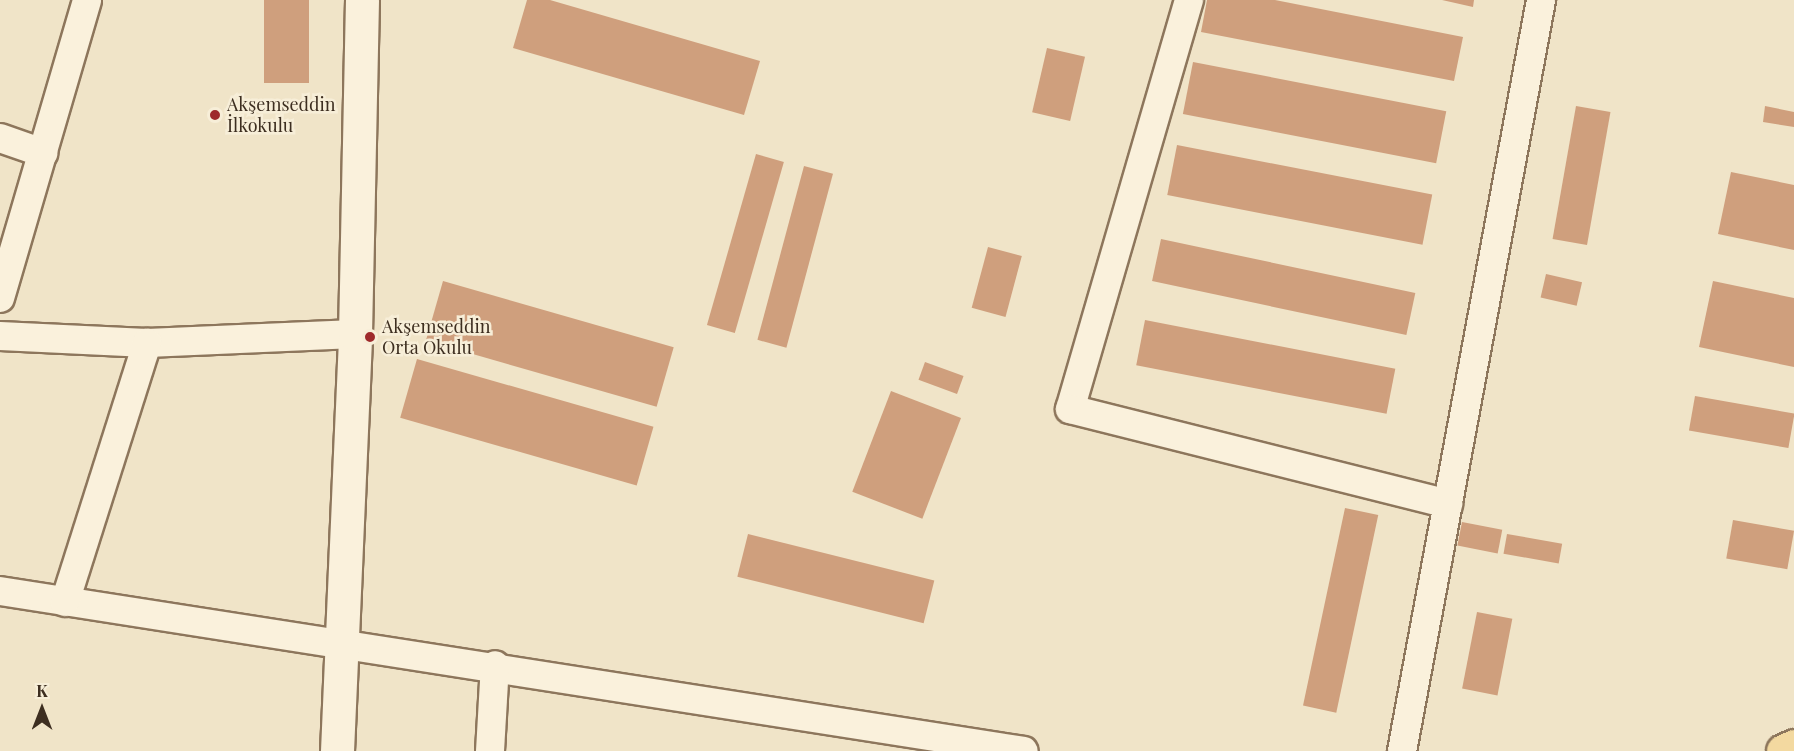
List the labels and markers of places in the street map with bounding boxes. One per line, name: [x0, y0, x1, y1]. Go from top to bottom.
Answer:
place label: Akşemseddin İlkokulu: [227, 94, 335, 136]
marker: Akşemseddin İlkokulu: [208, 108, 222, 122]
place label: Akşemseddin Orta Okulu: [382, 316, 490, 358]
marker: Akşemseddin Orta Okulu: [363, 330, 377, 344]

